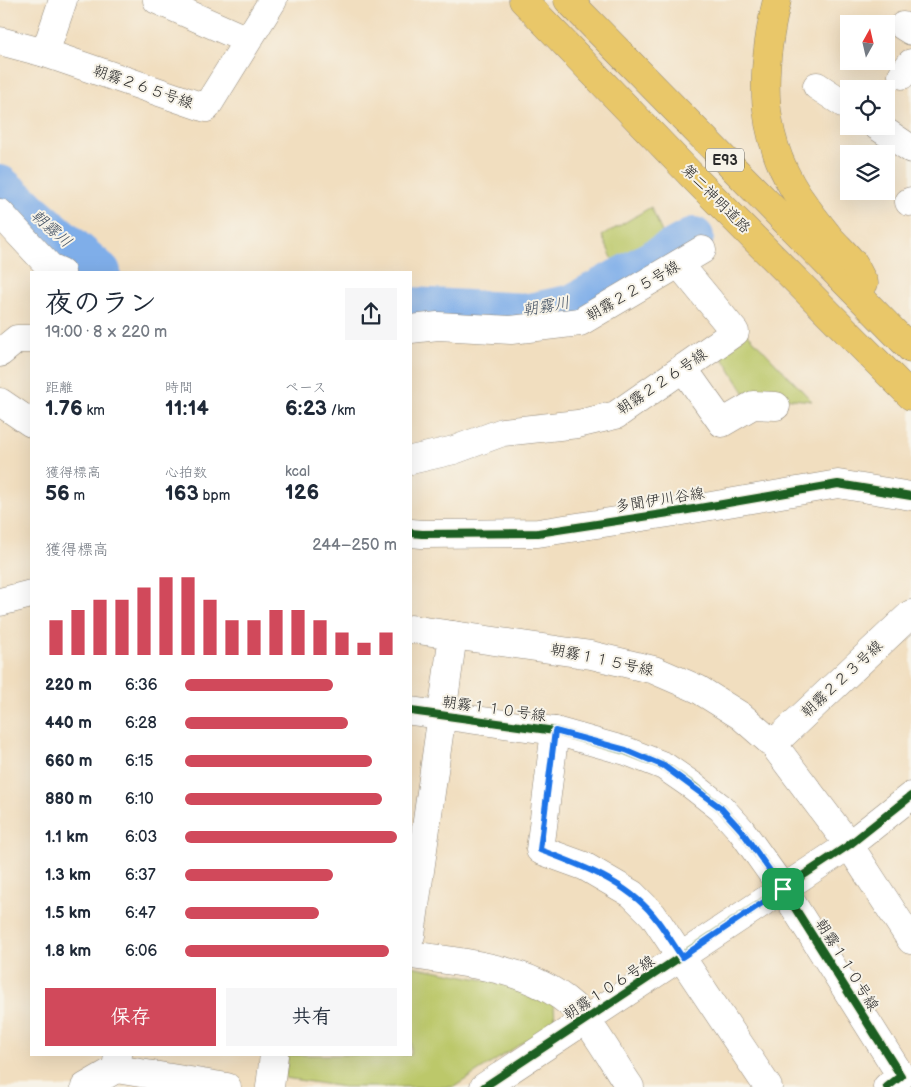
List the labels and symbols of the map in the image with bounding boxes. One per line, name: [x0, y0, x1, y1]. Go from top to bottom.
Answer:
north arrow: [840, 15, 895, 70]
street label: 朝霧２６５号線: [90, 61, 196, 113]
road number: E93: [706, 148, 744, 172]
street label: 第二神明道路: [677, 160, 755, 238]
water label: 朝霧川: [27, 206, 75, 252]
street label: 朝霧２２５号線: [583, 257, 683, 325]
water label: 朝霧川: [521, 293, 571, 321]
street label: 朝霧２２６号線: [613, 345, 711, 419]
street label: 多聞伊川谷線: [614, 484, 706, 516]
street label: 朝霧２２３号線: [797, 636, 887, 722]
street label: 朝霧１１５号線: [549, 640, 655, 680]
street label: 朝霧１１０号線: [441, 692, 547, 726]
pin: [762, 868, 804, 910]
street label: 朝霧１１０号線: [811, 915, 883, 1015]
street label: 朝霧１０６号線: [560, 951, 658, 1025]

